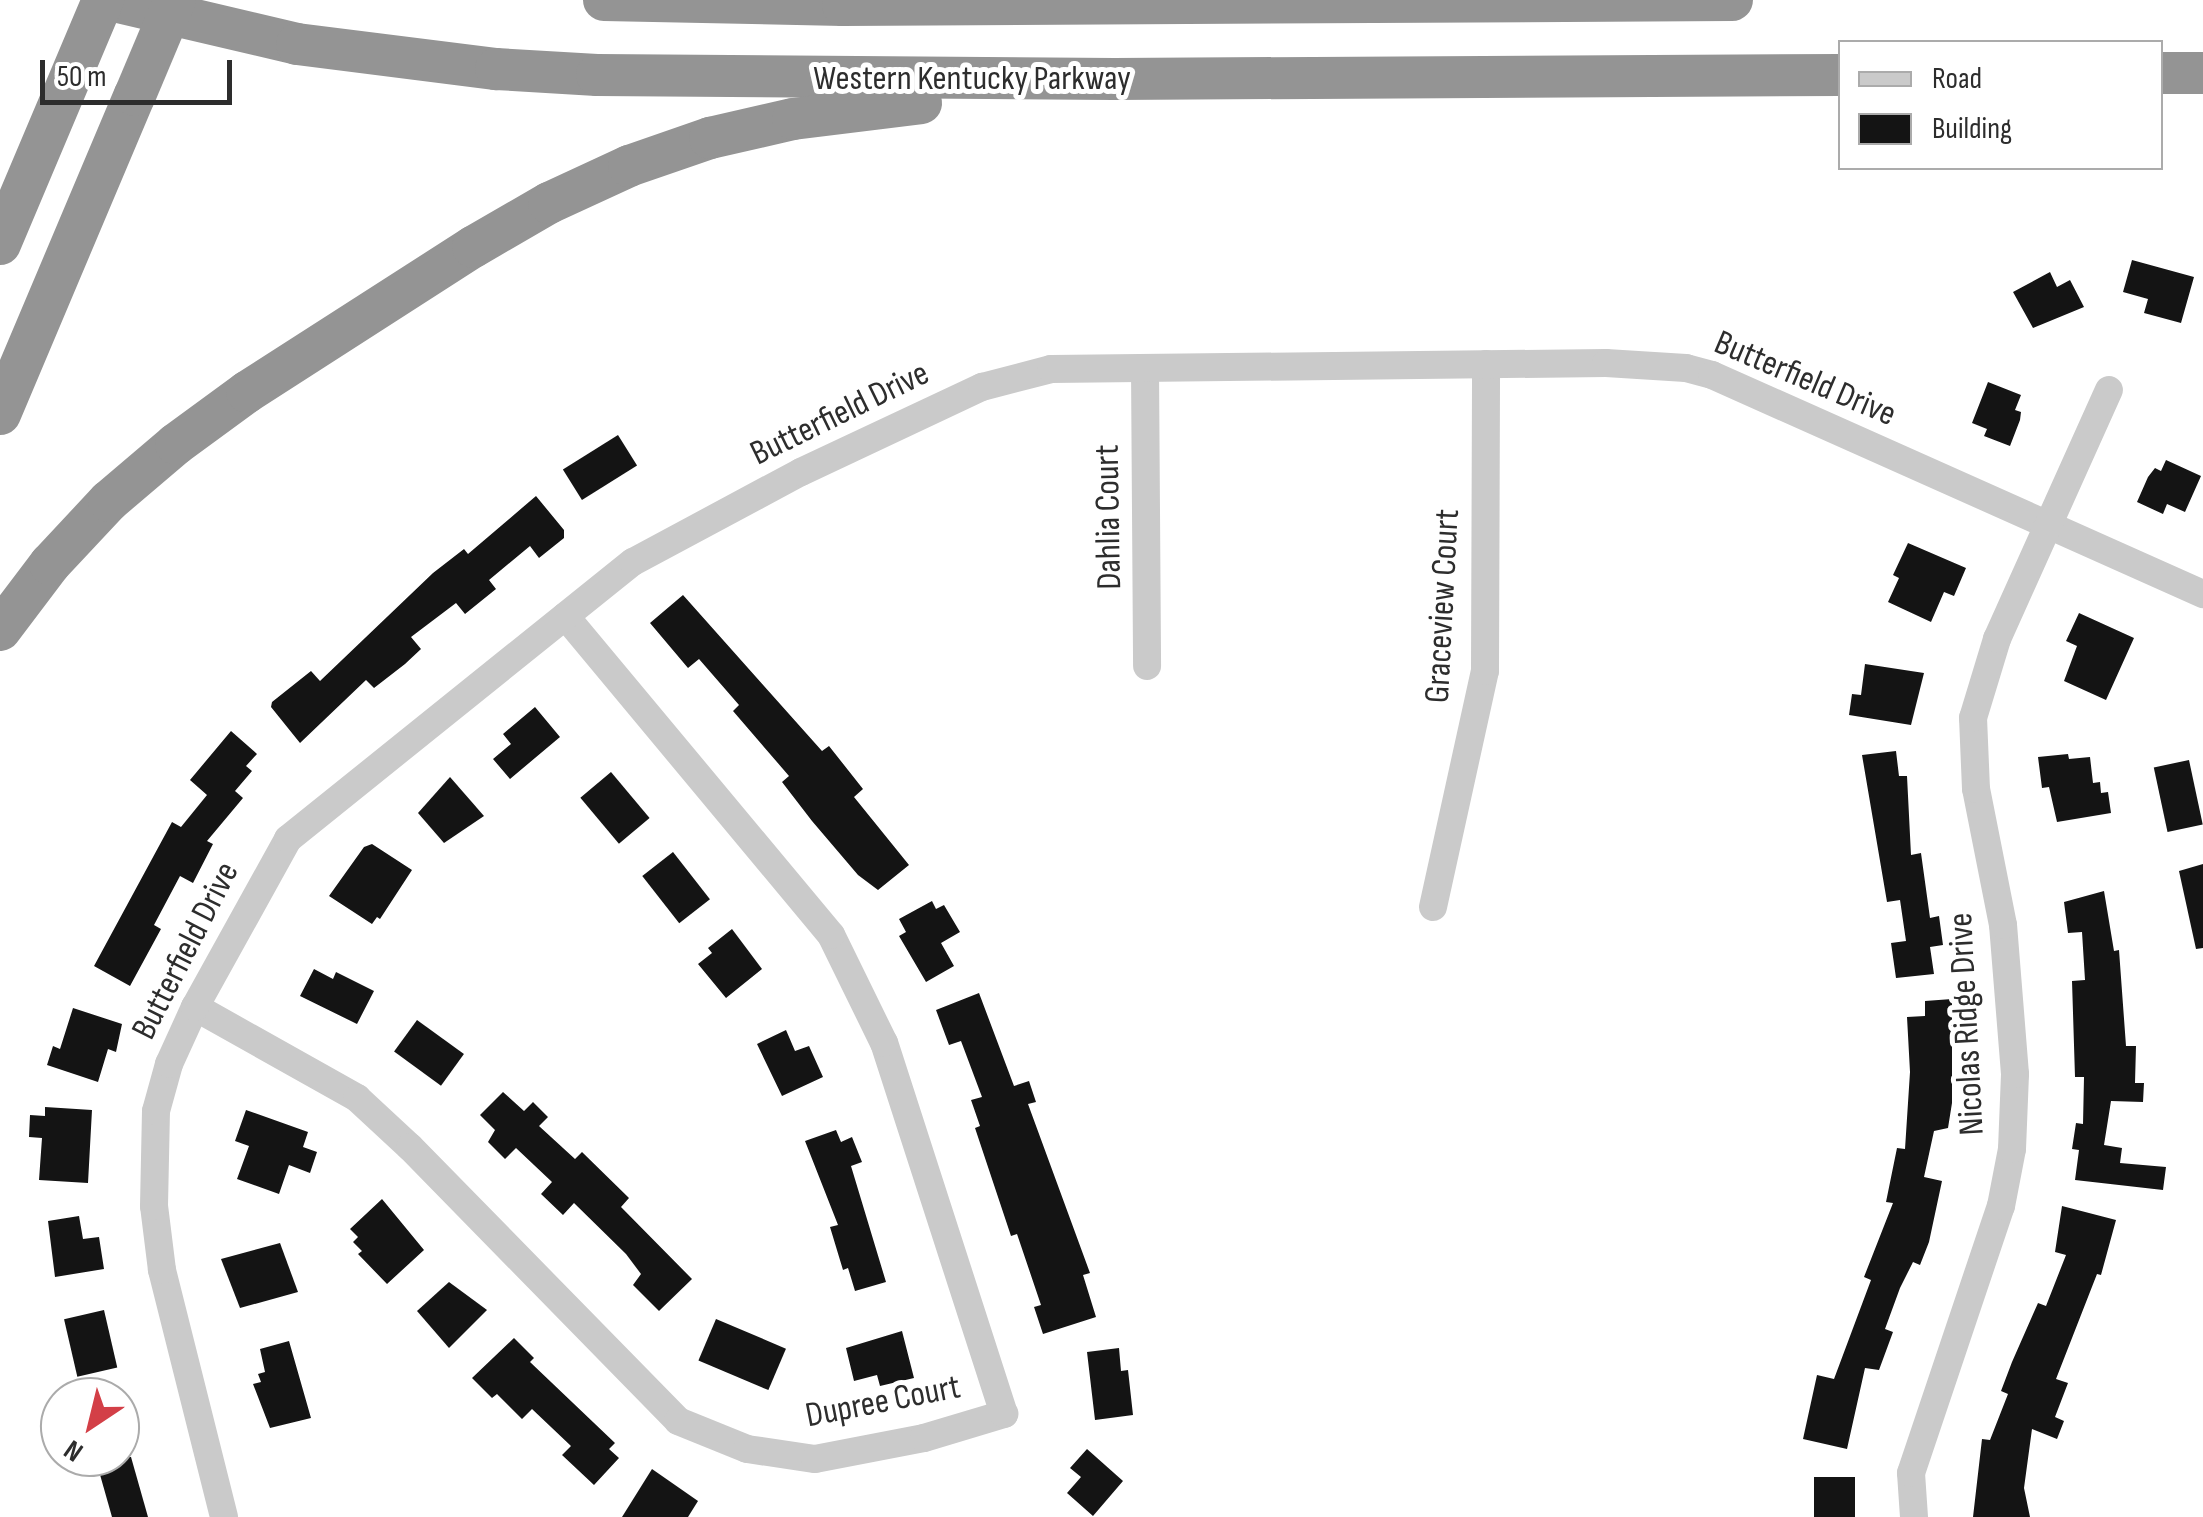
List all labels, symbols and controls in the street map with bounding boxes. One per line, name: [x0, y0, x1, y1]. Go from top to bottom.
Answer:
scale bar: [45, 40, 238, 102]
legend: [1838, 40, 2163, 170]
street label: Western Kentucky Parkway: [813, 58, 1131, 100]
text: 50 m: [57, 59, 106, 95]
text: Road: [1932, 61, 1982, 97]
text: Building: [1932, 111, 2012, 147]
street label: Butterfield Drive: [1708, 322, 1902, 436]
street label: Butterfield Drive: [744, 353, 936, 475]
street label: Dahlia Court: [1087, 444, 1131, 590]
street label: Graceview Court: [1417, 508, 1469, 704]
street label: Butterfield Drive: [123, 856, 249, 1046]
street label: Nicolas Ridge Drive: [1940, 912, 1994, 1136]
street label: Dupree Court: [802, 1366, 964, 1438]
north arrow: [40, 1377, 140, 1477]
text: N: [58, 1433, 89, 1468]

